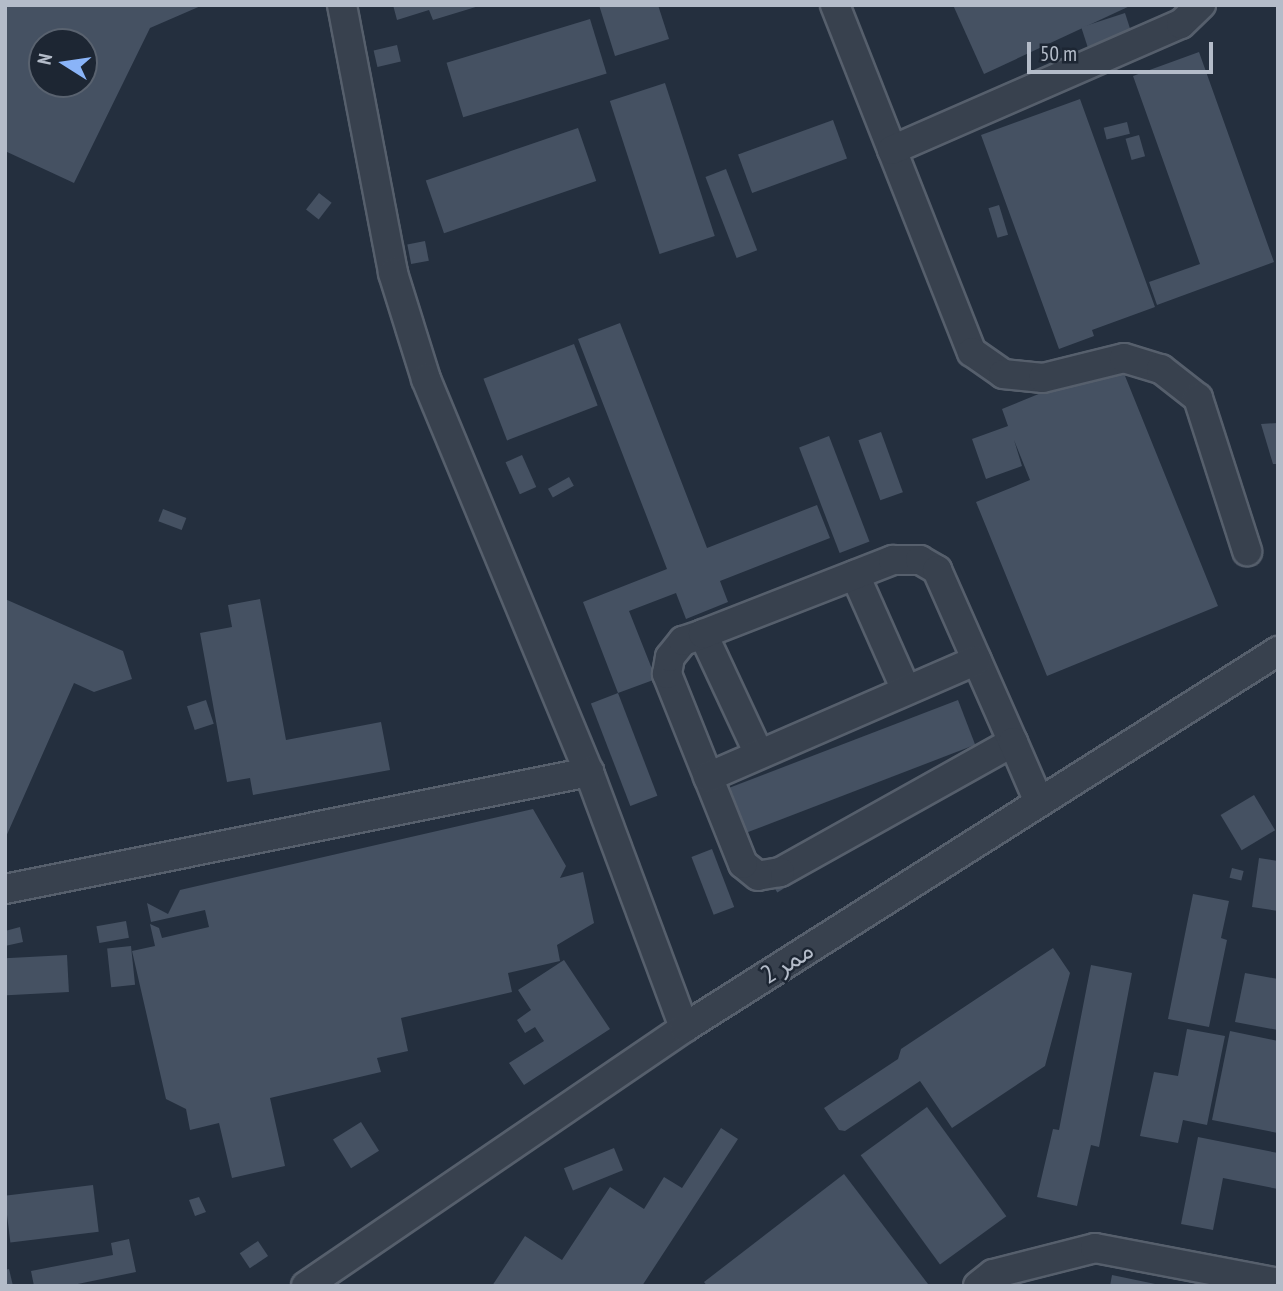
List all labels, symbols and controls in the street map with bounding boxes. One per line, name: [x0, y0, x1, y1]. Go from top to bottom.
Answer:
north arrow: [28, 28, 98, 98]
scale bar: [1031, 28, 1216, 72]
text: 50 m: [1040, 40, 1077, 67]
text: N: [32, 52, 57, 67]
street label: ممر 2: [755, 934, 819, 990]

